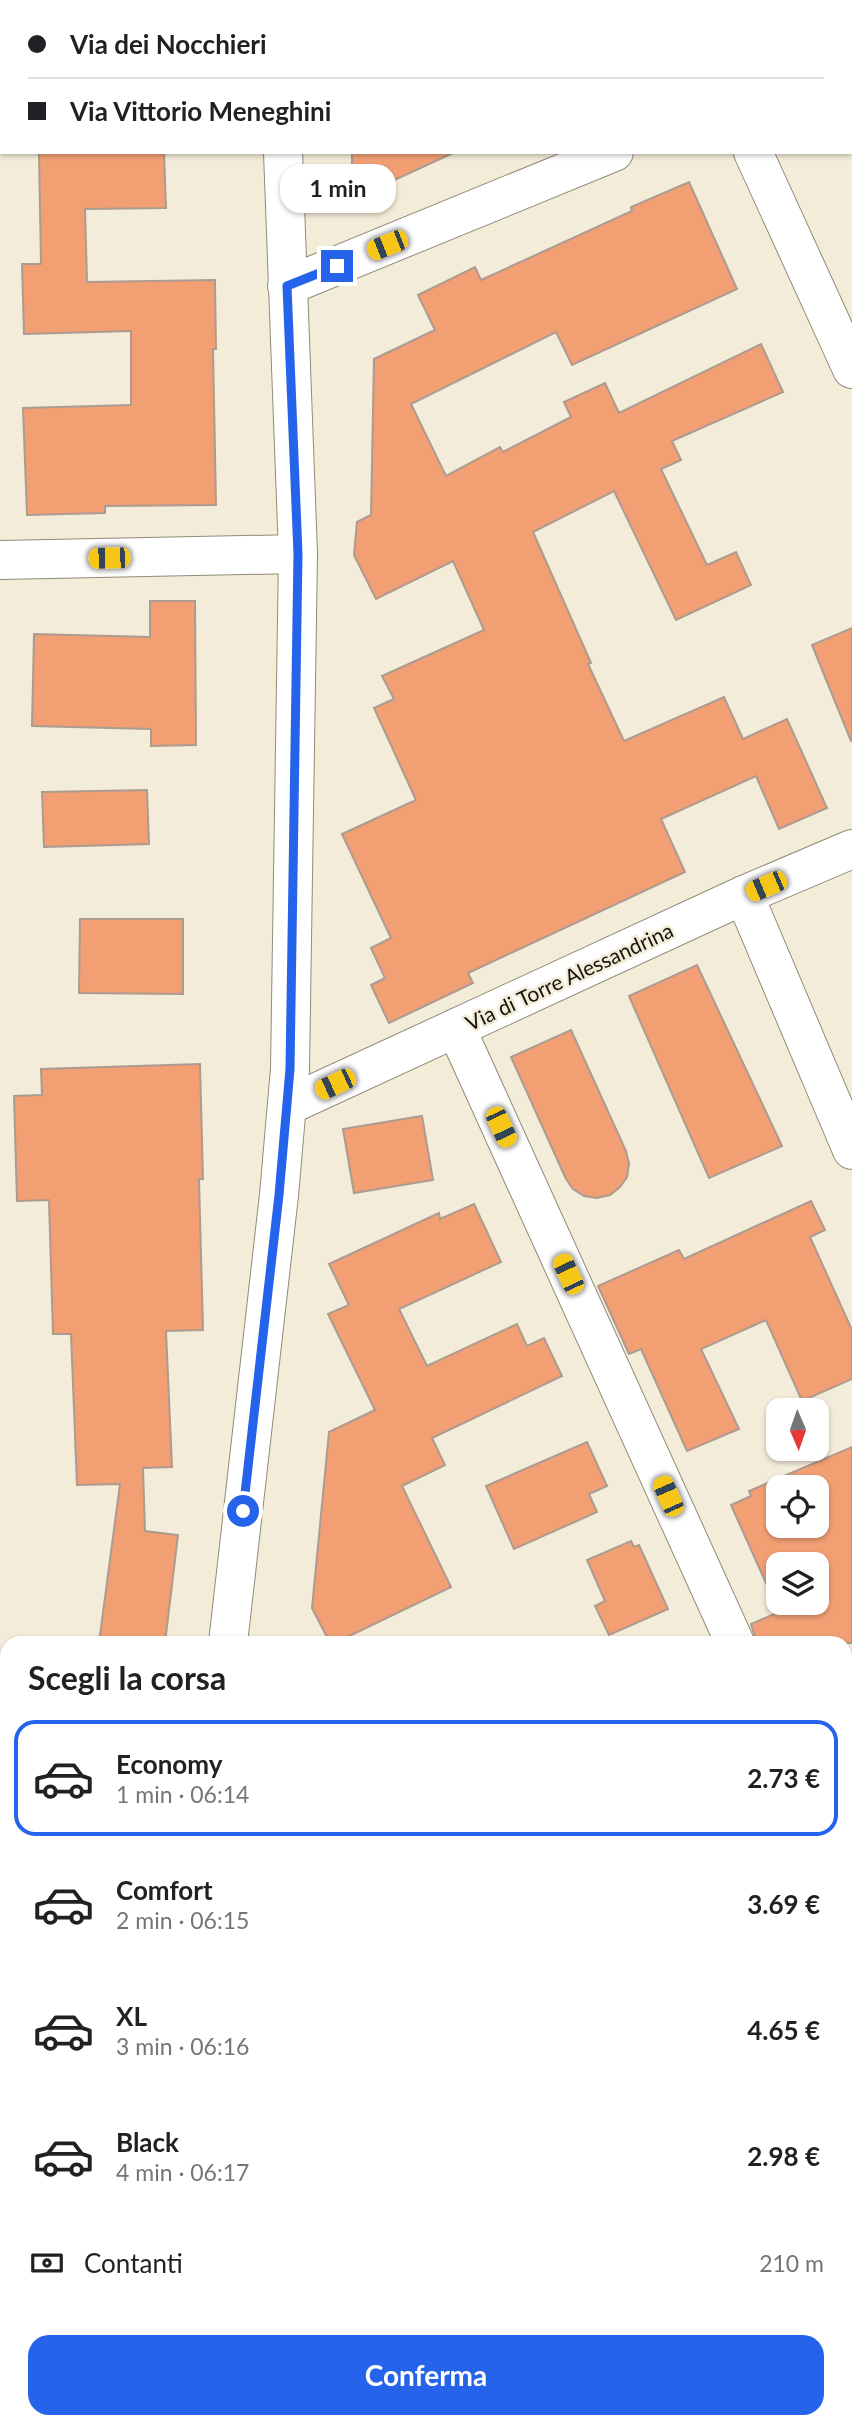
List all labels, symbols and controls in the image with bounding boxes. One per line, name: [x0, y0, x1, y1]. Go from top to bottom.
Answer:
text: Via dei Nocchieri: [70, 28, 267, 60]
text: Via Vittorio Meneghini: [70, 95, 331, 127]
callout: 1 min: [279, 164, 395, 214]
text: 1 min: [309, 174, 367, 202]
car: [364, 227, 411, 263]
route end: [321, 250, 353, 282]
car: [88, 547, 131, 569]
car: [743, 868, 790, 904]
street label: Via di Torre Alessandrina: [461, 917, 677, 1035]
car: [312, 1066, 359, 1102]
car: [483, 1104, 520, 1150]
car: [550, 1251, 587, 1297]
north arrow: [766, 1398, 830, 1461]
map controls: [766, 1398, 829, 1615]
car: [650, 1473, 687, 1519]
button: locate: [766, 1475, 829, 1538]
route start: [227, 1495, 259, 1527]
button: layers: [766, 1552, 829, 1615]
text: Scegli la corsa: [28, 1658, 226, 1697]
icon: car: [32, 1747, 95, 1810]
text: Economy: [116, 1748, 222, 1780]
text: 2.73 €: [747, 1762, 820, 1794]
text: 1 min · 06:14: [116, 1780, 249, 1808]
icon: car: [32, 1873, 95, 1936]
text: Comfort: [116, 1874, 213, 1906]
text: 3.69 €: [747, 1888, 820, 1920]
text: 2 min · 06:15: [116, 1906, 249, 1934]
icon: car: [32, 1999, 95, 2062]
text: XL: [116, 2000, 147, 2032]
text: 4.65 €: [747, 2014, 820, 2046]
text: 3 min · 06:16: [116, 2032, 249, 2060]
icon: car: [32, 2125, 95, 2188]
text: Black: [116, 2126, 179, 2158]
text: 2.98 €: [747, 2140, 820, 2172]
text: 4 min · 06:17: [116, 2158, 249, 2186]
icon: cash: [28, 2244, 66, 2282]
text: Contanti: [84, 2247, 183, 2279]
text: 210 m: [759, 2249, 824, 2277]
button: Conferma: [28, 2335, 824, 2415]

